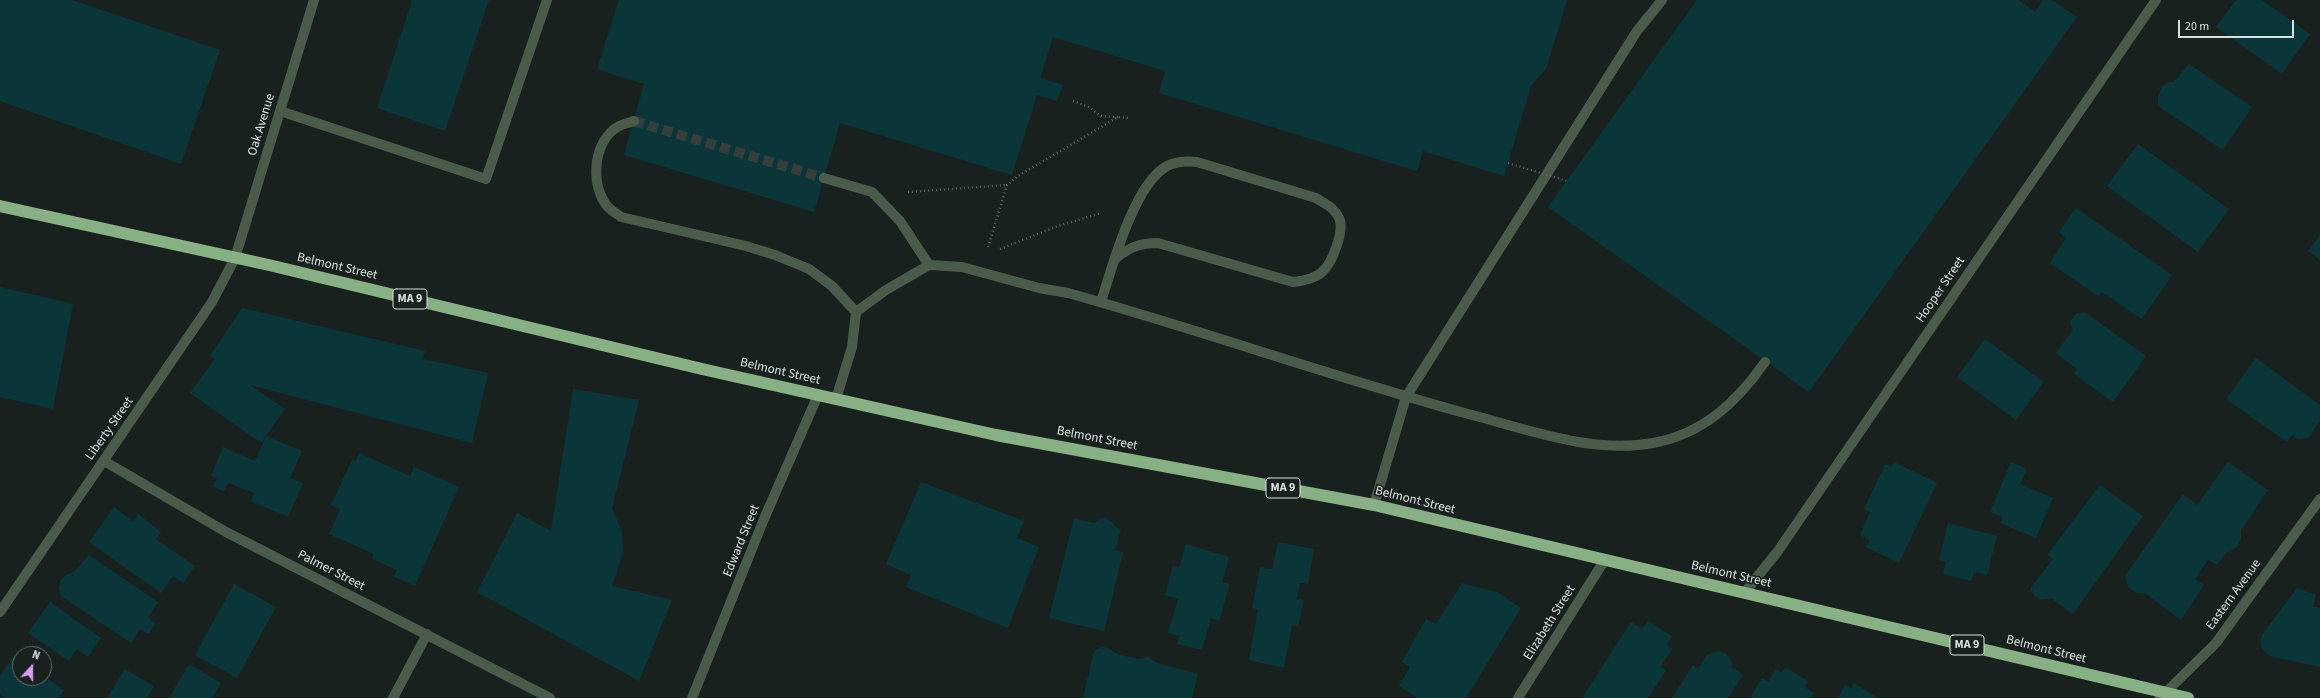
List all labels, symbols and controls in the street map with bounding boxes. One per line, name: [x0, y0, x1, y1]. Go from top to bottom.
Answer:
scale bar: [2180, 12, 2296, 38]
text: 20 m: [2185, 18, 2209, 35]
street label: Oak Avenue: [245, 92, 279, 158]
street label: Belmont Street: [295, 250, 379, 284]
street label: Hooper Street: [1913, 254, 1969, 326]
road number: MA 9: [393, 289, 427, 309]
street label: Belmont Street: [738, 355, 822, 389]
street label: Liberty Street: [83, 395, 137, 463]
street label: Belmont Street: [1055, 424, 1139, 454]
road number: MA 9: [1266, 478, 1300, 498]
street label: Belmont Street: [1373, 484, 1457, 518]
street label: Edward Street: [720, 503, 764, 579]
street label: Palmer Street: [295, 547, 367, 595]
street label: Eastern Avenue: [2203, 557, 2265, 633]
street label: Belmont Street: [1689, 558, 1773, 592]
street label: Elizabeth Street: [1521, 583, 1579, 663]
street label: Belmont Street: [2004, 633, 2088, 667]
road number: MA 9: [1950, 635, 1984, 655]
north arrow: [12, 646, 52, 686]
text: N: [30, 647, 42, 664]

